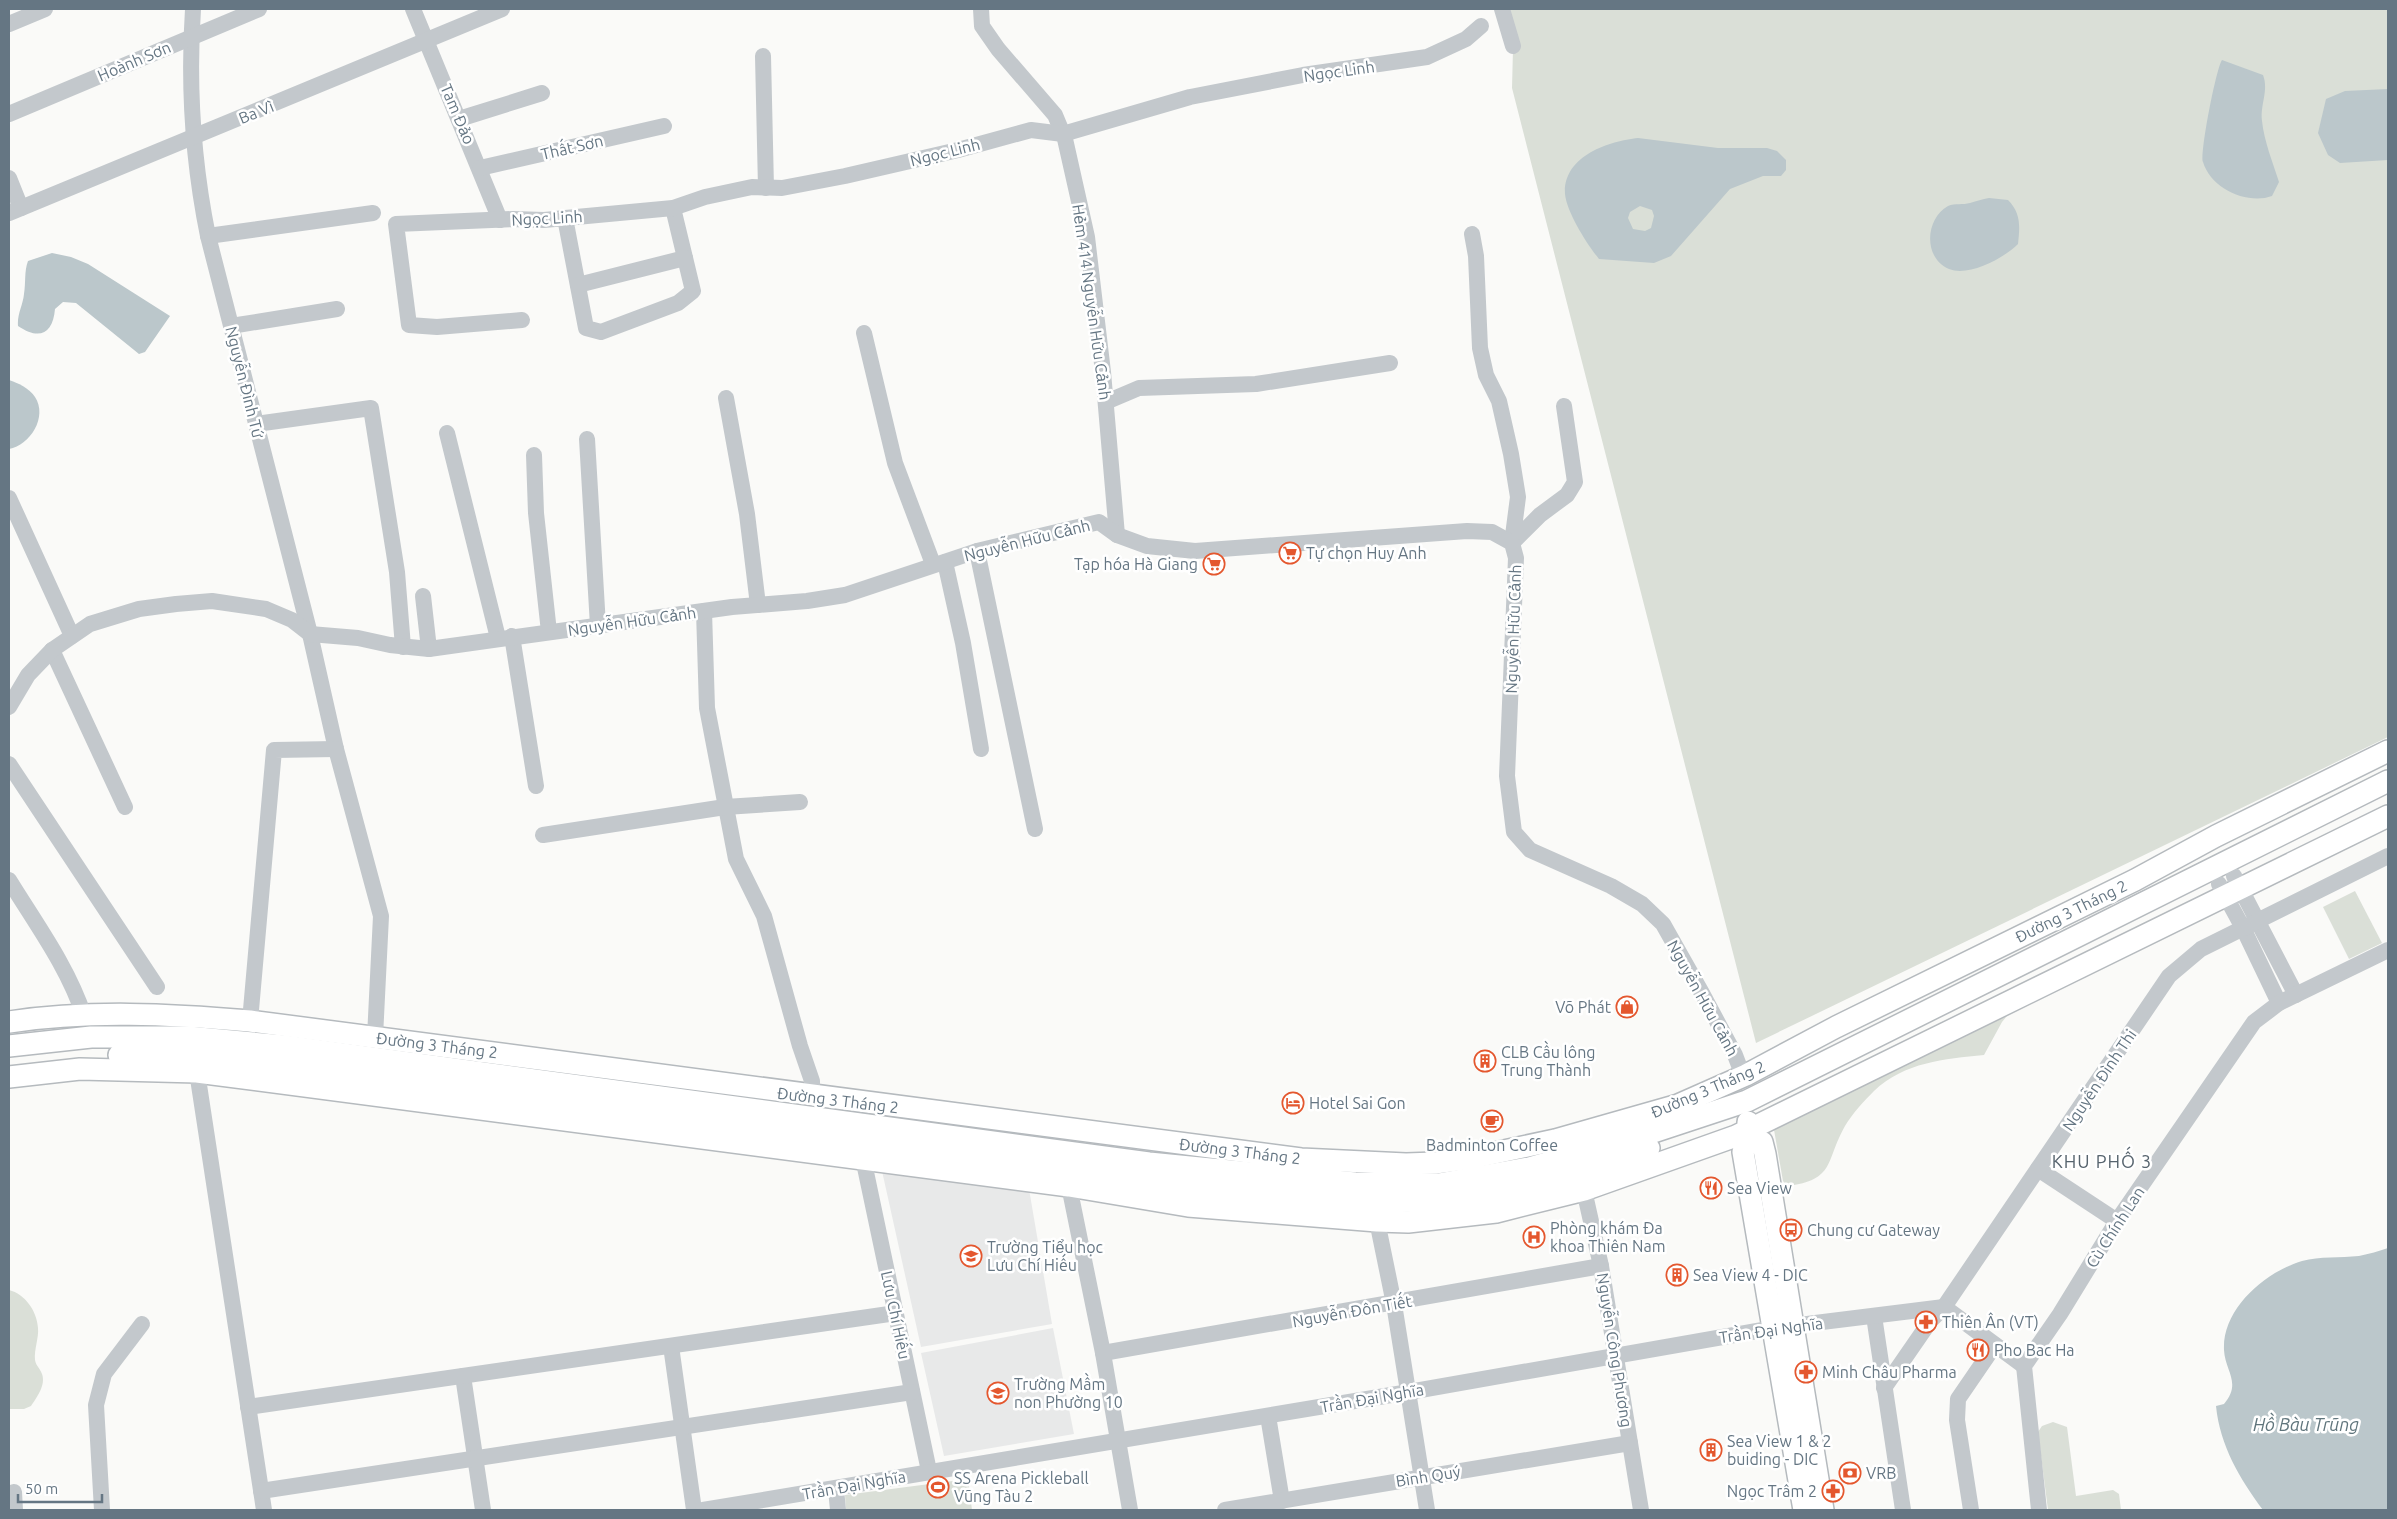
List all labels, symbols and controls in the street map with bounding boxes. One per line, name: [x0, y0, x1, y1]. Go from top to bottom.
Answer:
street label: Hoành Sơn: [95, 38, 173, 84]
street label: Ngọc Linh: [1302, 57, 1376, 85]
street label: Tam Đảo: [437, 81, 479, 147]
street label: Ba Vì: [236, 97, 276, 127]
street label: Thất Sơn: [539, 128, 605, 163]
street label: Ngọc Linh: [908, 135, 982, 169]
street label: Hẻm 414 Nguyễn Hữu Cảnh: [1069, 202, 1118, 401]
street label: Ngọc Linh: [511, 207, 583, 229]
street label: Nguyễn Đình Tứ: [222, 324, 271, 440]
street label: Nguyễn Hữu Cảnh: [961, 513, 1092, 564]
supermarket icon: Tự chọn Huy Anh: [1278, 541, 1302, 565]
place label: Tự chọn Huy Anh: [1306, 544, 1427, 562]
supermarket icon: Tạp hóa Hà Giang: [1202, 552, 1226, 576]
place label: Tạp hóa Hà Giang: [1074, 555, 1198, 573]
street label: Nguyễn Hữu Cảnh: [1499, 564, 1524, 694]
street label: Nguyễn Hữu Cảnh: [566, 600, 697, 639]
street label: Đường 3 Tháng 2: [2012, 876, 2130, 946]
street label: Nguyễn Hữu Cảnh: [1664, 936, 1745, 1059]
shop icon: Võ Phát: [1615, 995, 1639, 1019]
place label: Võ Phát: [1555, 998, 1612, 1016]
street label: Nguyễn Đình Thi: [2056, 1024, 2140, 1134]
street label: Đường 3 Tháng 2: [375, 1029, 499, 1061]
place label: CLB Cầu lông Trung Thành: [1501, 1040, 1596, 1079]
building icon: CLB Cầu lông Trung Thành: [1473, 1049, 1497, 1073]
street label: Đường 3 Tháng 2: [1648, 1057, 1768, 1121]
street label: Đường 3 Tháng 2: [776, 1084, 900, 1116]
hotel icon: Hotel Sai Gon: [1281, 1091, 1305, 1115]
place label: Hotel Sai Gon: [1309, 1094, 1406, 1112]
cafe icon: Badminton Coffee: [1480, 1109, 1504, 1133]
street label: Đường 3 Tháng 2: [1178, 1135, 1302, 1167]
place label: Badminton Coffee: [1426, 1136, 1558, 1154]
district label: KHU PHỐ 3: [2052, 1146, 2152, 1171]
restaurant icon: Sea View: [1699, 1176, 1723, 1200]
place label: Sea View: [1727, 1179, 1792, 1197]
street label: Cù Chính Lan: [2082, 1183, 2148, 1271]
bus stop icon: Chung cư Gateway: [1779, 1218, 1803, 1242]
place label: Phòng khám Đa khoa Thiên Nam: [1550, 1219, 1665, 1255]
place label: Chung cư Gateway: [1807, 1221, 1940, 1239]
hospital icon: Phòng khám Đa khoa Thiên Nam: [1522, 1225, 1546, 1249]
place label: Trường Tiểu học Lưu Chí Hiếu: [987, 1238, 1104, 1274]
school or university icon: Trường Tiểu học Lưu Chí Hiếu: [959, 1244, 983, 1268]
building icon: Sea View 4 - DIC: [1665, 1263, 1689, 1287]
place label: Sea View 4 - DIC: [1693, 1266, 1808, 1284]
street label: Lưu Chí Hiếu: [878, 1269, 917, 1361]
street label: Nguyễn Công Phương: [1594, 1271, 1639, 1428]
street label: Nguyễn Đôn Tiết: [1290, 1289, 1414, 1330]
pharmacy icon: Thiên Ân (VT): [1914, 1310, 1938, 1334]
street label: Trần Đại Nghĩa: [1718, 1311, 1824, 1346]
place label: Thiên Ân (VT): [1942, 1312, 2039, 1332]
restaurant icon: Pho Bac Ha: [1966, 1338, 1990, 1362]
place label: Pho Bac Ha: [1994, 1341, 2075, 1359]
pharmacy icon: Minh Châu Pharma: [1794, 1360, 1818, 1384]
place label: Minh Châu Pharma: [1822, 1363, 1957, 1381]
place label: Trường Mầm non Phường 10: [1014, 1372, 1123, 1411]
street label: Trần Đại Nghĩa: [1318, 1377, 1425, 1416]
school or university icon: Trường Mầm non Phường 10: [986, 1381, 1010, 1405]
water label: Hồ Bàu Trũng: [2253, 1412, 2359, 1434]
place label: Sea View 1 & 2 buiding - DIC: [1727, 1432, 1831, 1468]
building icon: Sea View 1 & 2 buiding - DIC: [1699, 1438, 1723, 1462]
bank icon: VRB: [1838, 1461, 1862, 1485]
street label: Bình Quý: [1394, 1462, 1462, 1490]
street label: Trần Đại Nghĩa: [800, 1464, 907, 1503]
place label: VRB: [1866, 1464, 1896, 1482]
place label: SS Arena Pickleball Vũng Tàu 2: [954, 1469, 1089, 1505]
scale bar: [18, 1472, 101, 1504]
sports icon: SS Arena Pickleball Vũng Tàu 2: [926, 1475, 950, 1499]
pharmacy icon: Ngọc Trâm 2: [1821, 1479, 1845, 1503]
text: 50 m: [25, 1480, 58, 1497]
place label: Ngọc Trâm 2: [1727, 1482, 1817, 1500]

